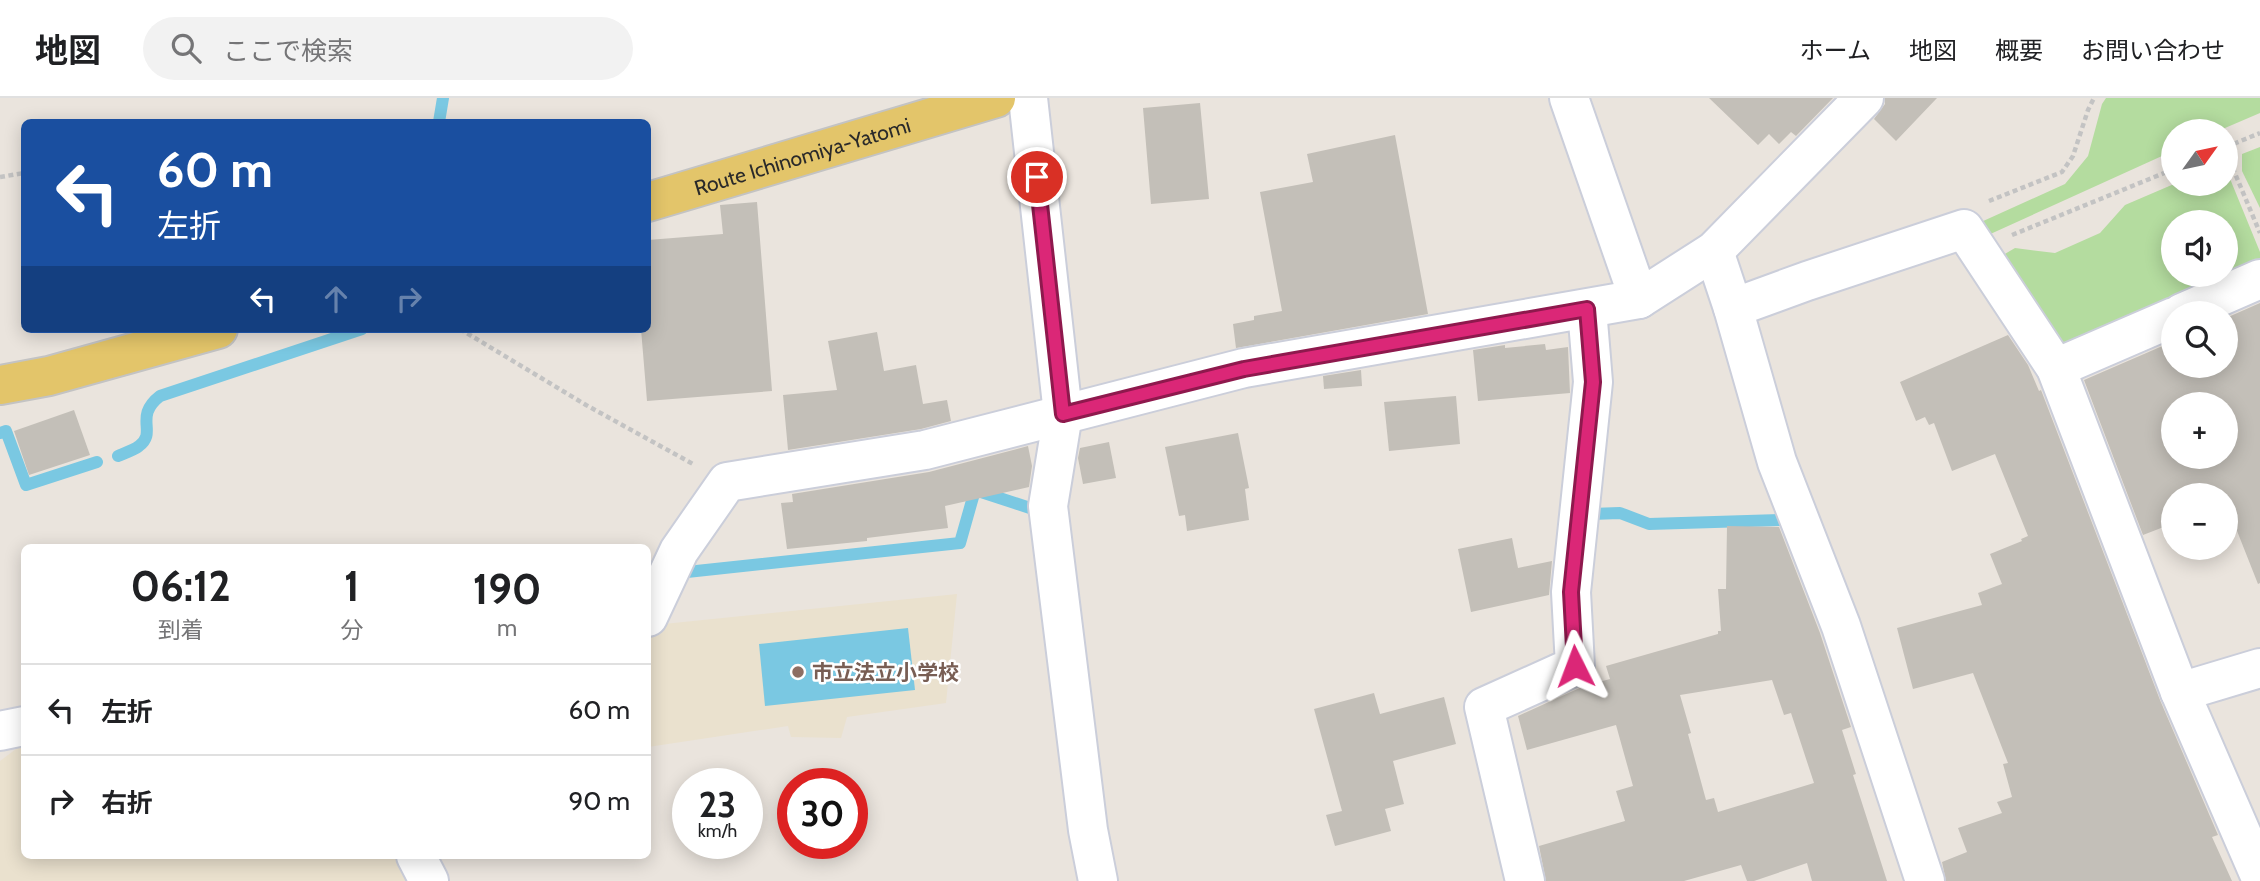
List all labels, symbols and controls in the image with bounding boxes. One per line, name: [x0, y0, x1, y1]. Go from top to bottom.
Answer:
search box: [143, 17, 633, 80]
icon: search: [167, 29, 205, 67]
text: 地図: [35, 30, 101, 70]
text: ここで検索: [223, 35, 353, 67]
text: ホーム: [1800, 36, 1871, 65]
text: 地図: [1909, 36, 1957, 65]
text: 概要: [1995, 36, 2043, 65]
text: お問い合わせ: [2081, 36, 2225, 65]
street label: Route Ichinomiya-Yatomi: [691, 112, 913, 200]
north arrow: [2161, 119, 2238, 196]
map controls: [2161, 119, 2238, 560]
text: 60 m: [157, 140, 273, 199]
icon: left: [42, 147, 133, 238]
pin: [1007, 147, 1067, 207]
icon: arrive: [1018, 158, 1056, 196]
text: 左折: [157, 206, 221, 245]
button: sound: [2161, 210, 2238, 287]
icon: left: [244, 280, 282, 318]
icon: ahead: [317, 280, 355, 318]
icon: right: [390, 280, 428, 318]
button: search: [2161, 301, 2238, 378]
button: +: [2161, 392, 2238, 469]
button: −: [2161, 483, 2238, 560]
text: 06:12: [130, 560, 231, 612]
text: 1: [344, 560, 360, 612]
text: 190: [473, 563, 542, 615]
text: m: [497, 614, 517, 642]
text: 到着: [158, 616, 204, 644]
text: 分: [340, 616, 363, 644]
position arrow: [1538, 629, 1612, 703]
place label: 市立法立小学校: [812, 660, 959, 685]
marker: 市立法立小学校: [790, 664, 806, 680]
icon: left: [42, 691, 80, 729]
text: 60 m: [568, 694, 630, 726]
text: 左折: [101, 696, 153, 728]
speed limit sign: 30: [777, 768, 868, 859]
icon: right: [42, 782, 80, 820]
text: 23: [699, 783, 736, 826]
text: 90 m: [568, 785, 630, 817]
text: 右折: [101, 787, 153, 819]
text: km/h: [698, 820, 737, 842]

